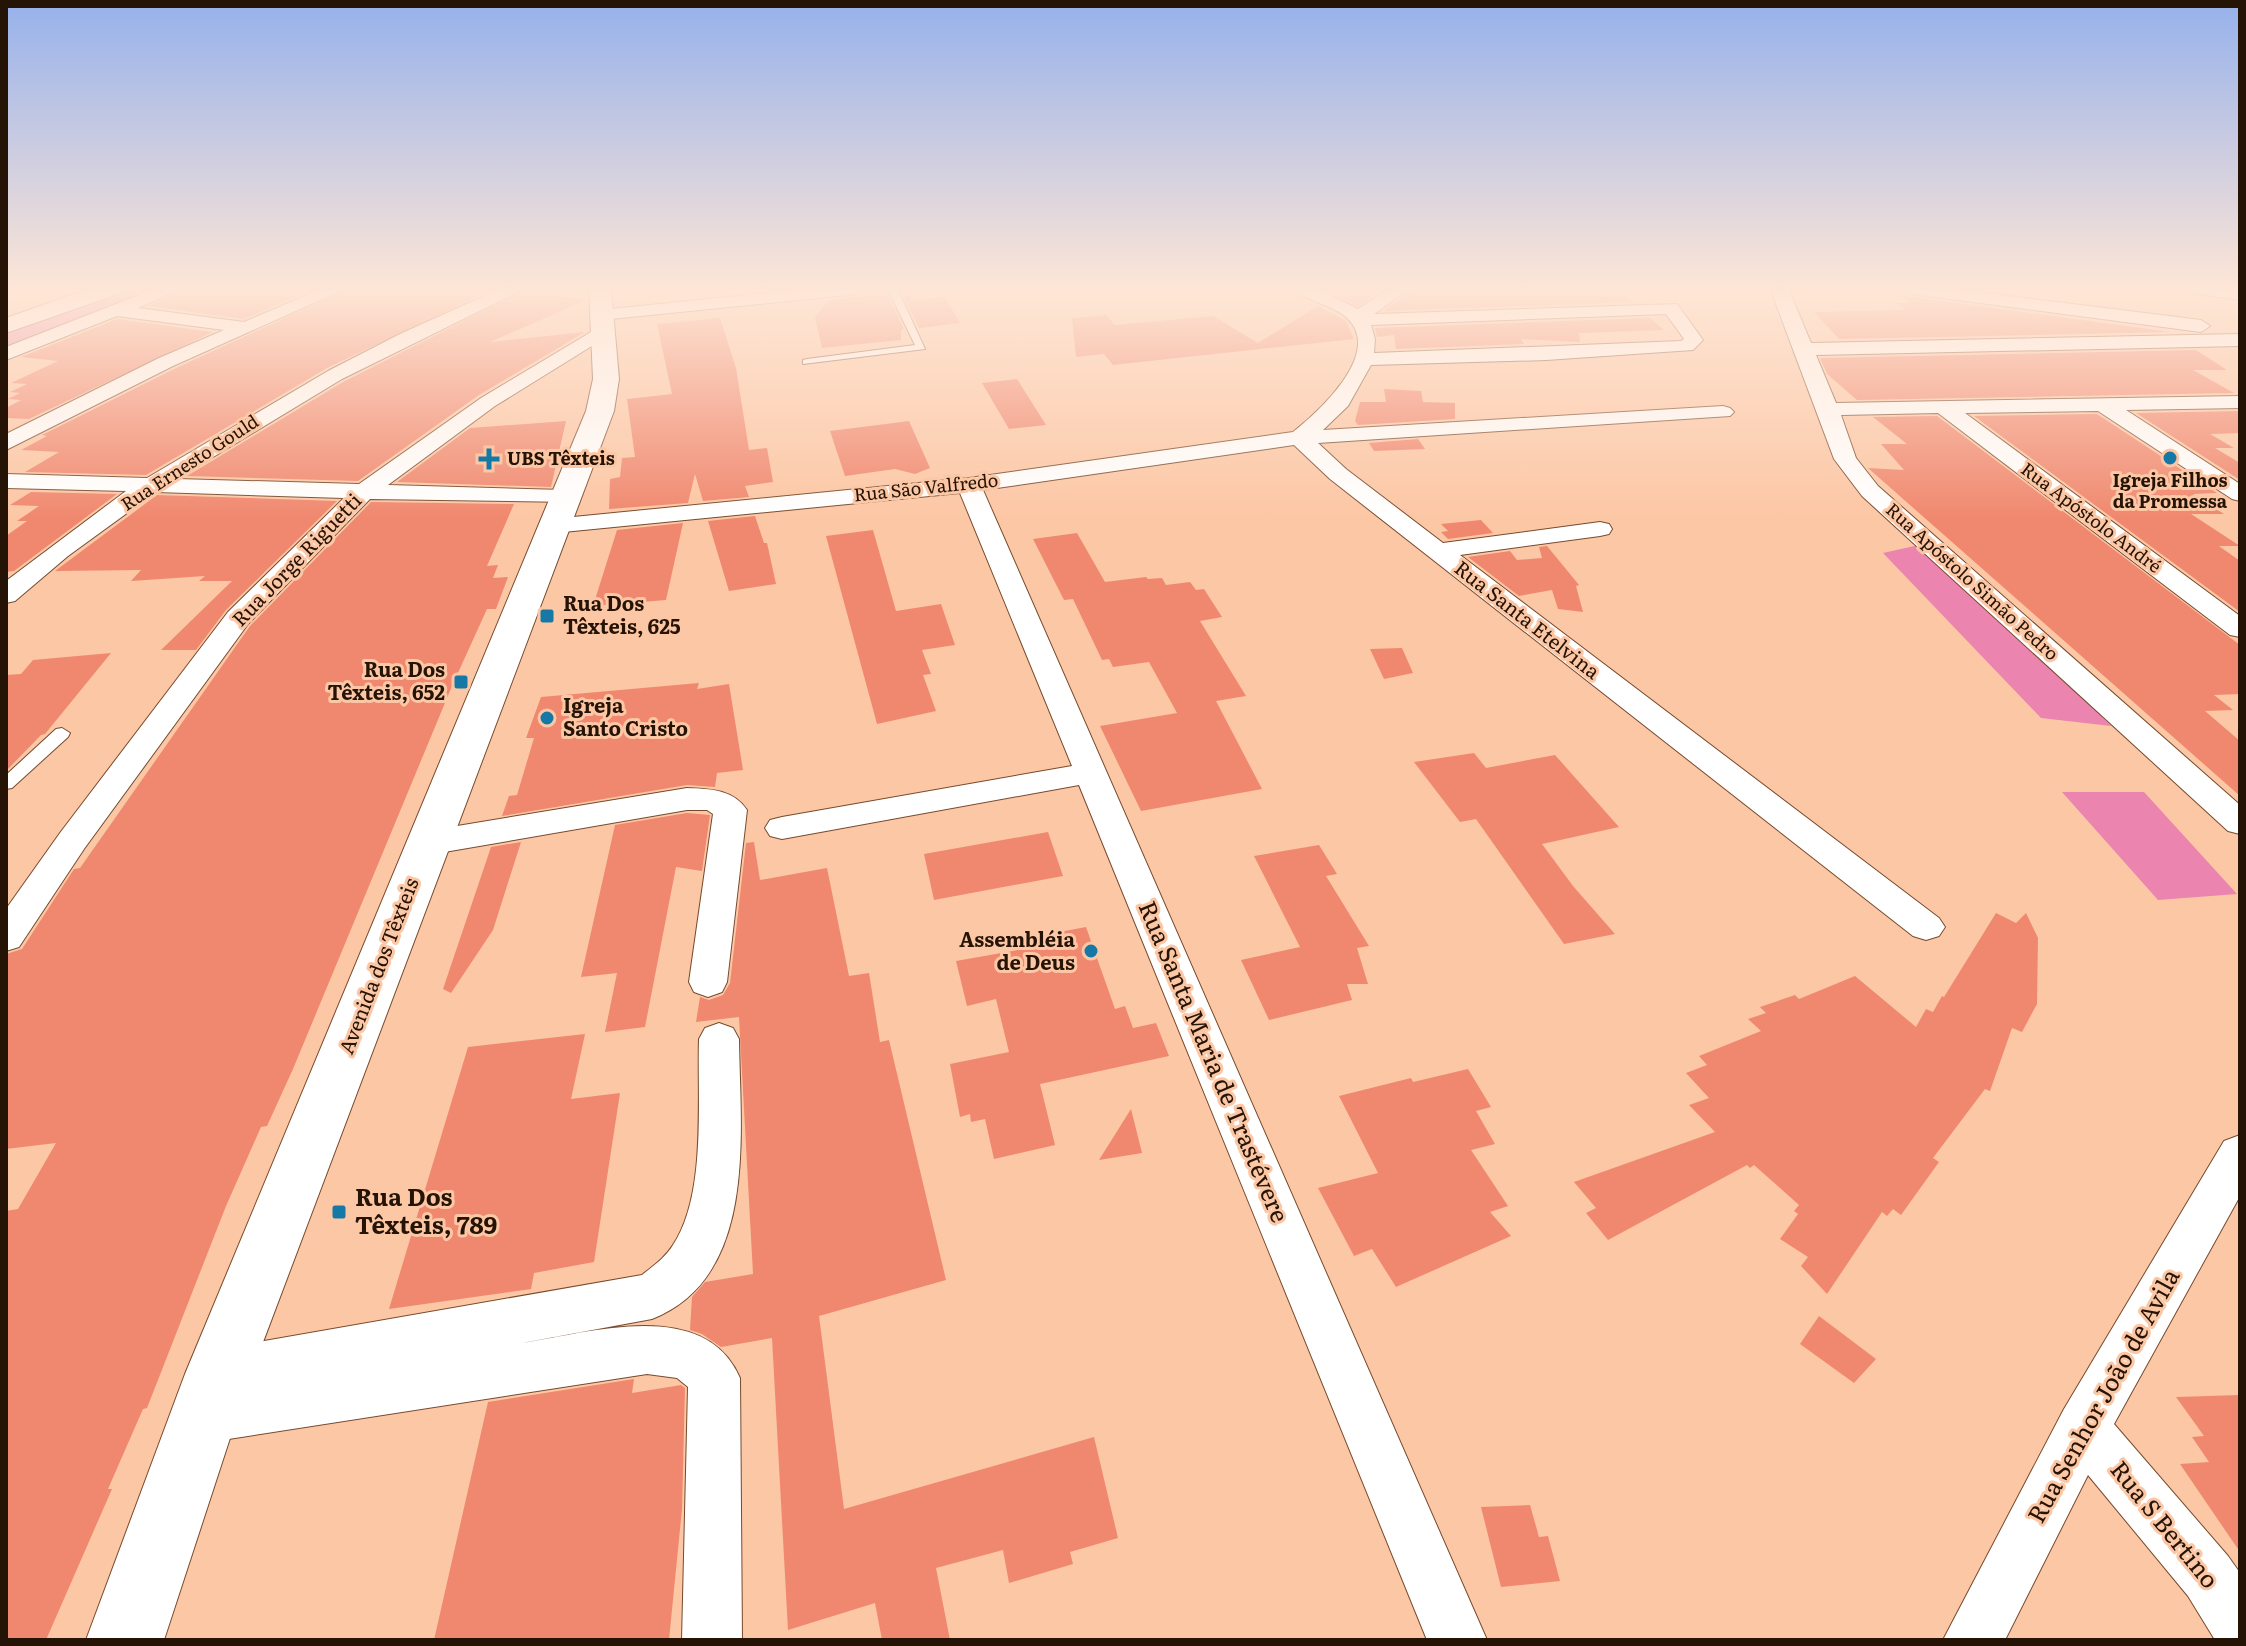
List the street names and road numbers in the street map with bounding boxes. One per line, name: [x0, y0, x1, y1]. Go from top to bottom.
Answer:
street label: Rua Ernesto Gould: [115, 407, 263, 516]
street label: Rua Apóstolo André: [2016, 455, 2168, 579]
street label: Rua São Valfredo: [852, 465, 999, 508]
street label: Rua Jorge Riguetti: [224, 485, 368, 632]
street label: Rua Apóstolo Simão Pedro: [1881, 496, 2065, 666]
street label: Rua Santa Etelvina: [1449, 552, 1608, 685]
street label: Avenida dos Têxteis: [330, 873, 425, 1058]
street label: Rua Santa Maria de Trastévere: [1132, 895, 1299, 1227]
street label: Rua Senhor João de Avila: [2017, 1261, 2186, 1528]
street label: Rua S Bertino: [2103, 1452, 2228, 1595]

